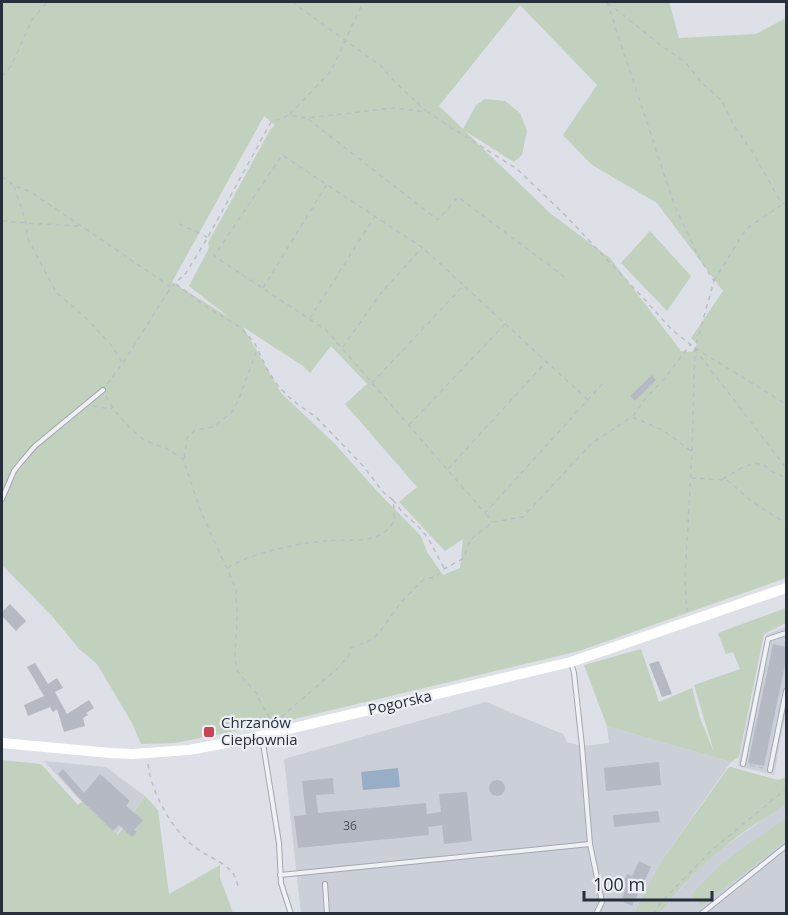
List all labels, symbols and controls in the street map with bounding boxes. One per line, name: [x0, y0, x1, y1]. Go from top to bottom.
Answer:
street label: Pogorska: [366, 685, 434, 719]
place label: Chrzanów Ciepłownia: [221, 712, 298, 749]
marker: Chrzanów Ciepłownia: [202, 725, 216, 739]
house number: 36: [343, 817, 357, 834]
scale bar: [584, 864, 712, 902]
text: 100 m: [593, 872, 645, 896]

